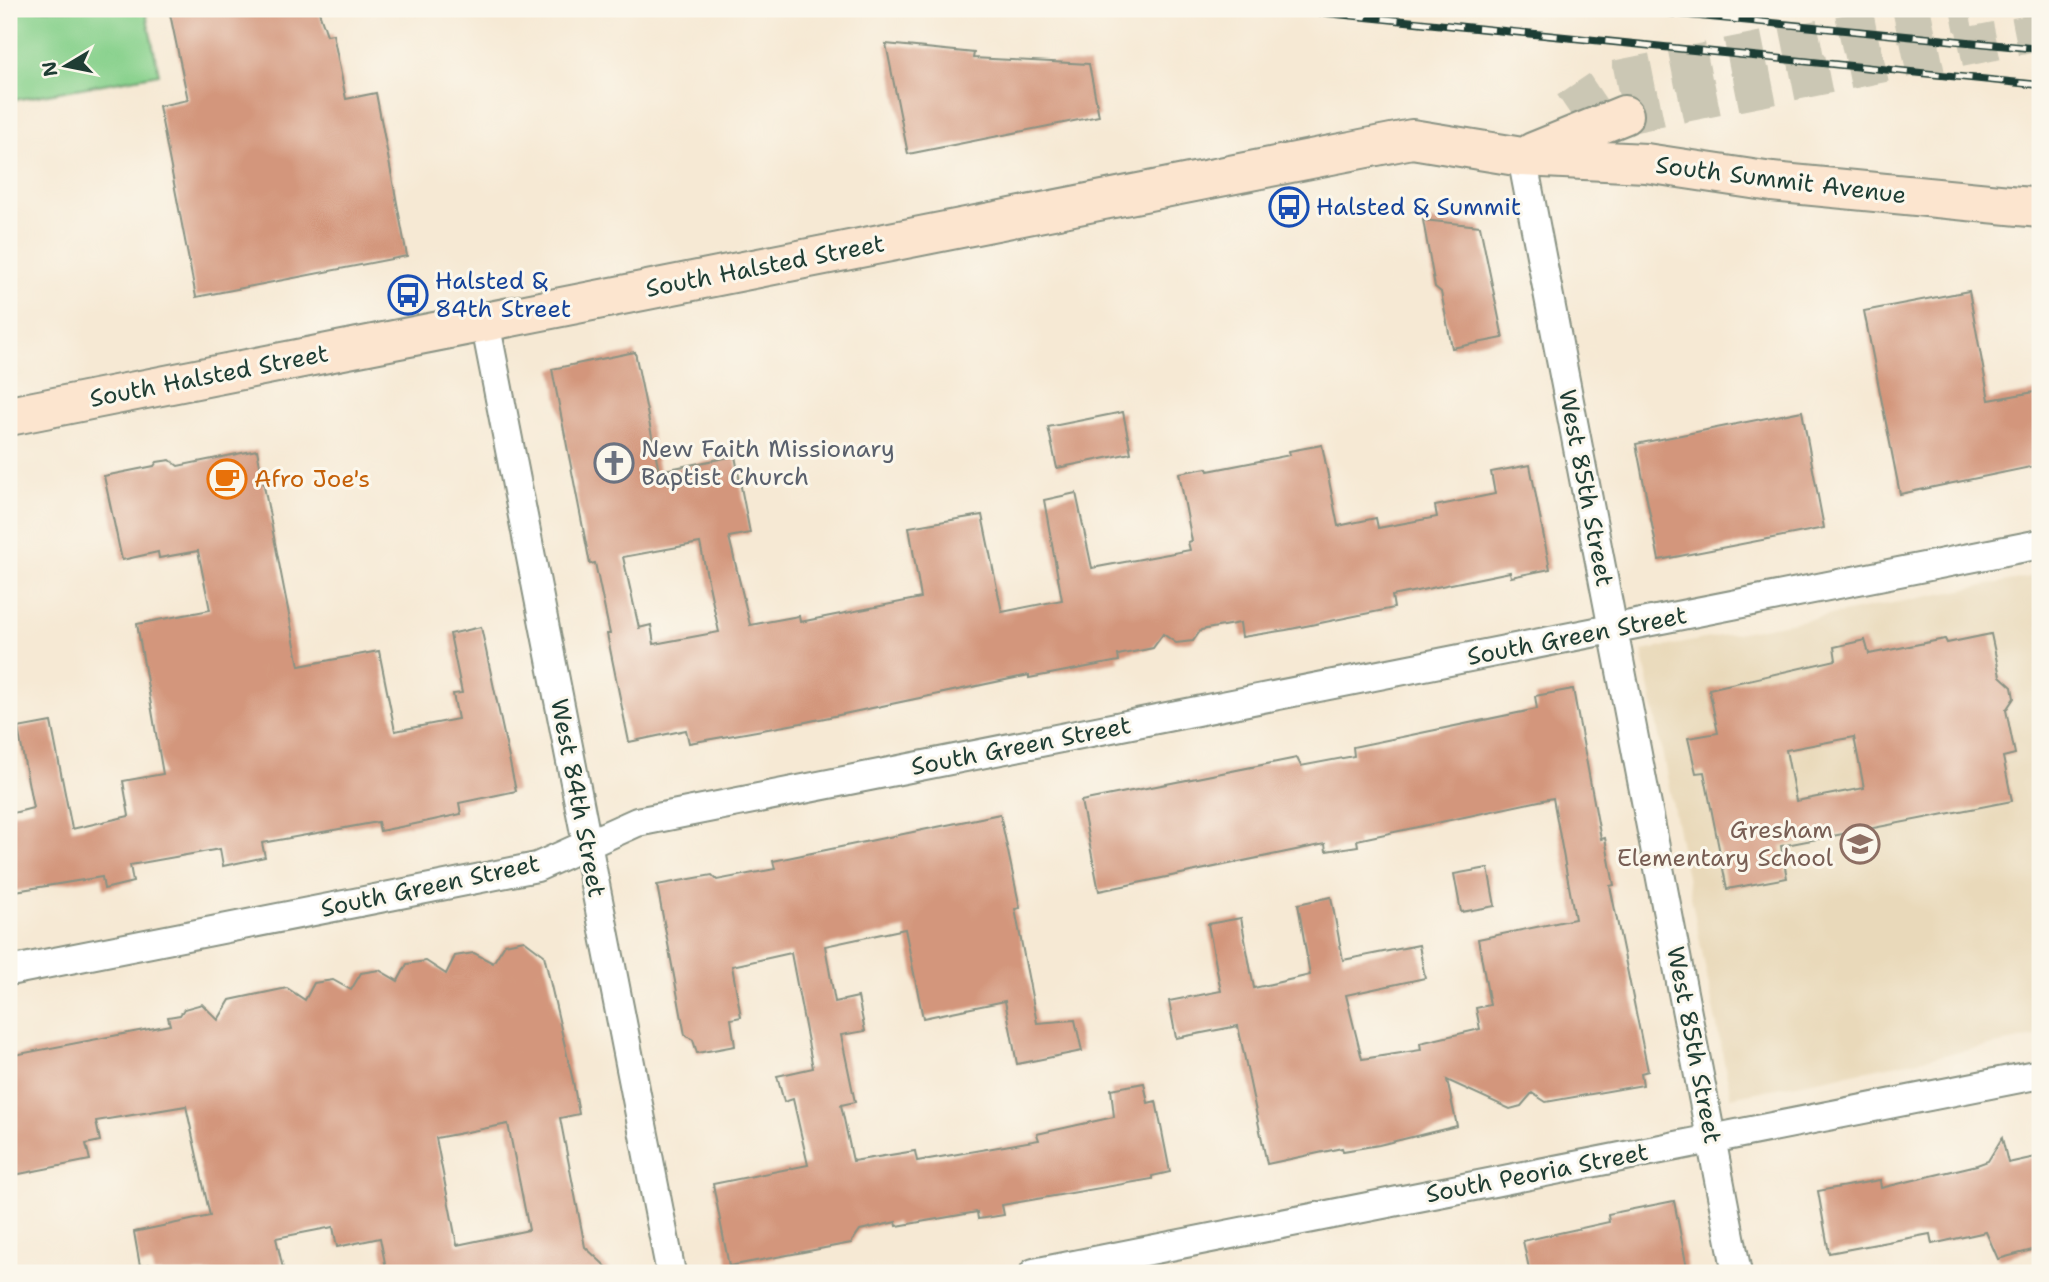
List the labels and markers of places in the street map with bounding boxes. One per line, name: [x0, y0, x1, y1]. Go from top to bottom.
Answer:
bus stop icon: Halsted & Summit: [1268, 186, 1310, 228]
place label: Halsted & Summit: [1316, 191, 1521, 223]
place label: Halsted & 84th Street: [435, 265, 571, 325]
bus stop icon: Halsted & 84th Street: [387, 274, 429, 316]
place label: New Faith Missionary Baptist Church: [641, 433, 895, 493]
church icon: New Faith Missionary Baptist Church: [593, 442, 635, 484]
cafe icon: Afro Joe's: [206, 458, 248, 500]
place label: Afro Joe's: [254, 463, 370, 495]
place label: Gresham Elementary School: [1617, 814, 1834, 874]
school or university icon: Gresham Elementary School: [1839, 823, 1881, 865]

